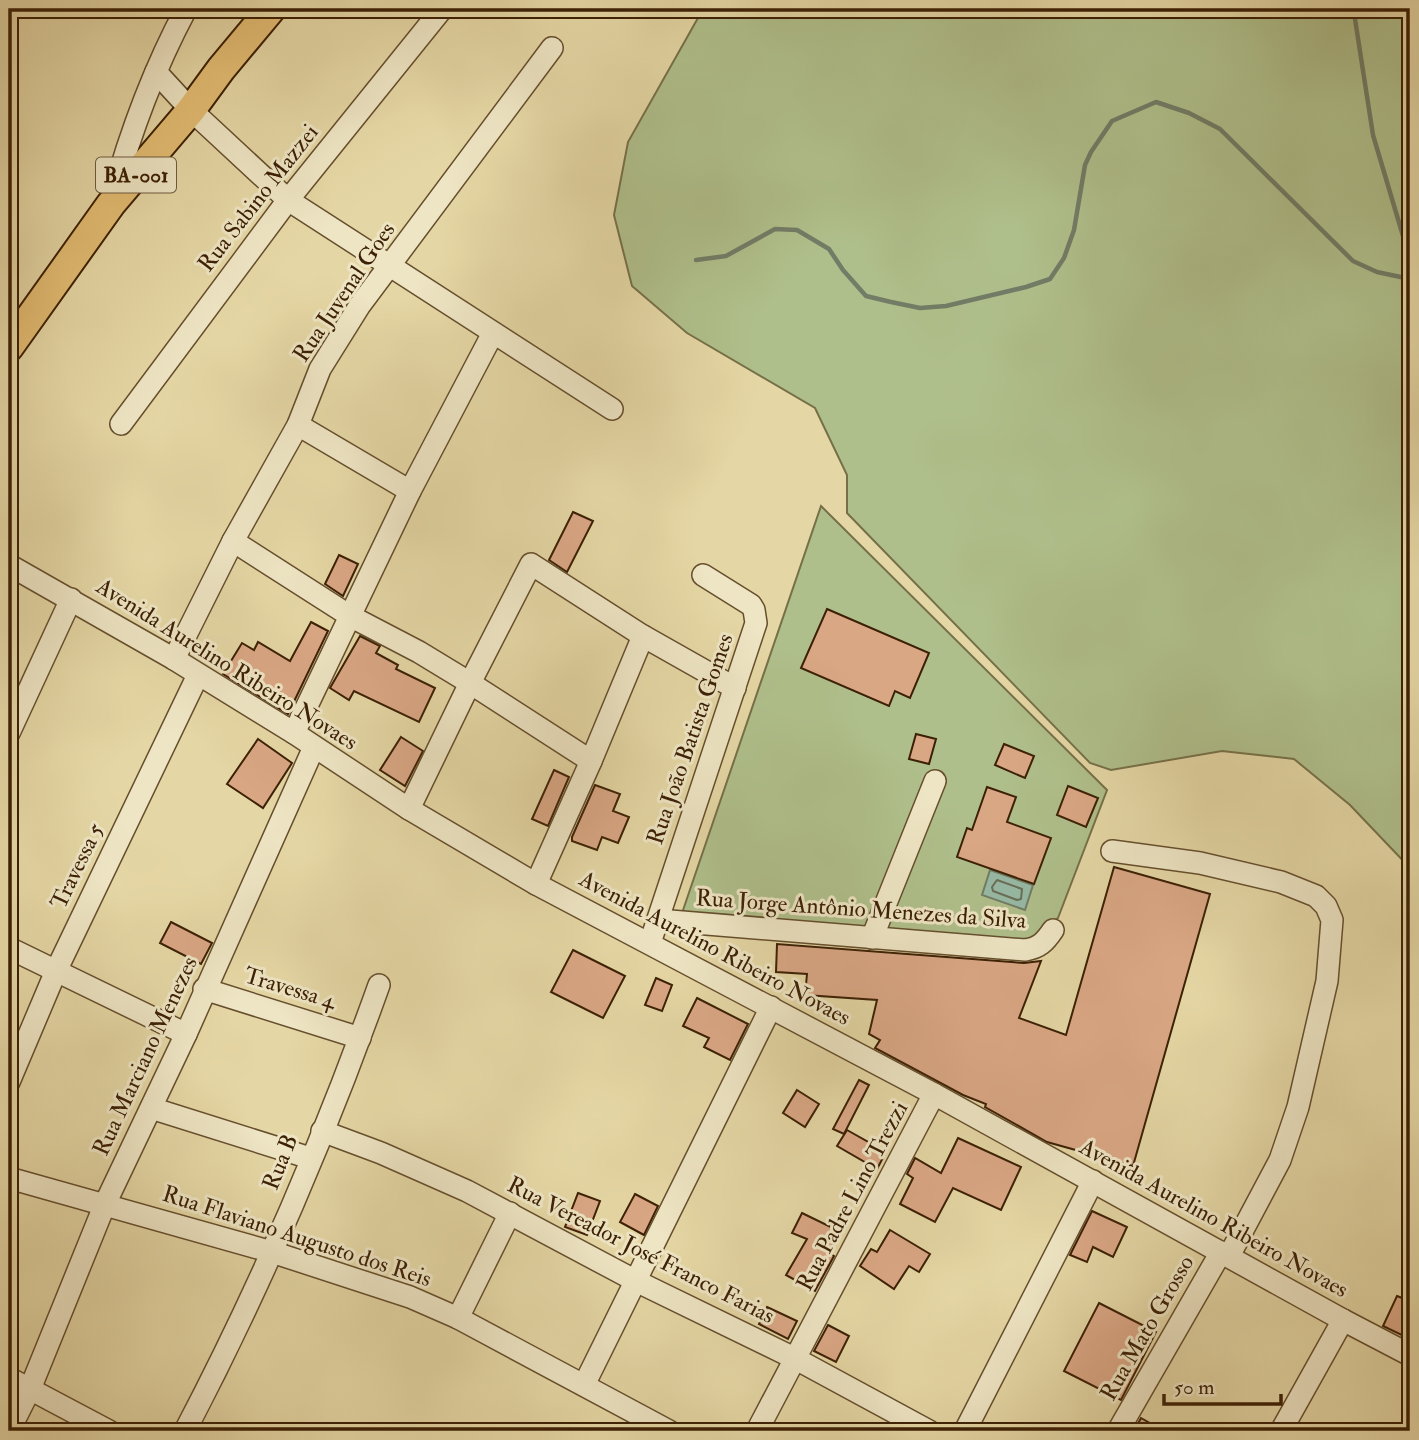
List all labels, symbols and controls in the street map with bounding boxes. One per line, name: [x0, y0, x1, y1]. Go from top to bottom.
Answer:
street label: Rua Sabino Mazzei: [191, 118, 325, 278]
road number: BA-001: [96, 158, 176, 192]
street label: Rua Juvenal Goes: [287, 216, 402, 367]
street label: Avenida Aurelino Ribeiro Novaes: [90, 571, 363, 757]
street label: Rua João Batista Gomes: [640, 630, 740, 848]
street label: Travessa 5: [44, 818, 110, 914]
street label: Avenida Aurelino Ribeiro Novaes: [574, 864, 856, 1032]
street label: Rua Jorge Antônio Menezes da Silva: [695, 883, 1028, 935]
street label: Rua Marciano Menezes: [86, 952, 204, 1160]
street label: Travessa 4: [241, 960, 341, 1016]
street label: Rua Padre Lino Trezzi: [790, 1096, 914, 1296]
street label: Rua B: [256, 1130, 304, 1194]
street label: Avenida Aurelino Ribeiro Novaes: [1074, 1131, 1354, 1304]
street label: Rua Vereador José Franco Farias: [502, 1170, 780, 1330]
street label: Rua Flaviano Augusto dos Reis: [159, 1179, 435, 1293]
street label: Rua Mato Grosso: [1094, 1250, 1200, 1406]
scale bar: [1164, 1363, 1281, 1407]
text: 50 m: [1174, 1374, 1215, 1401]

